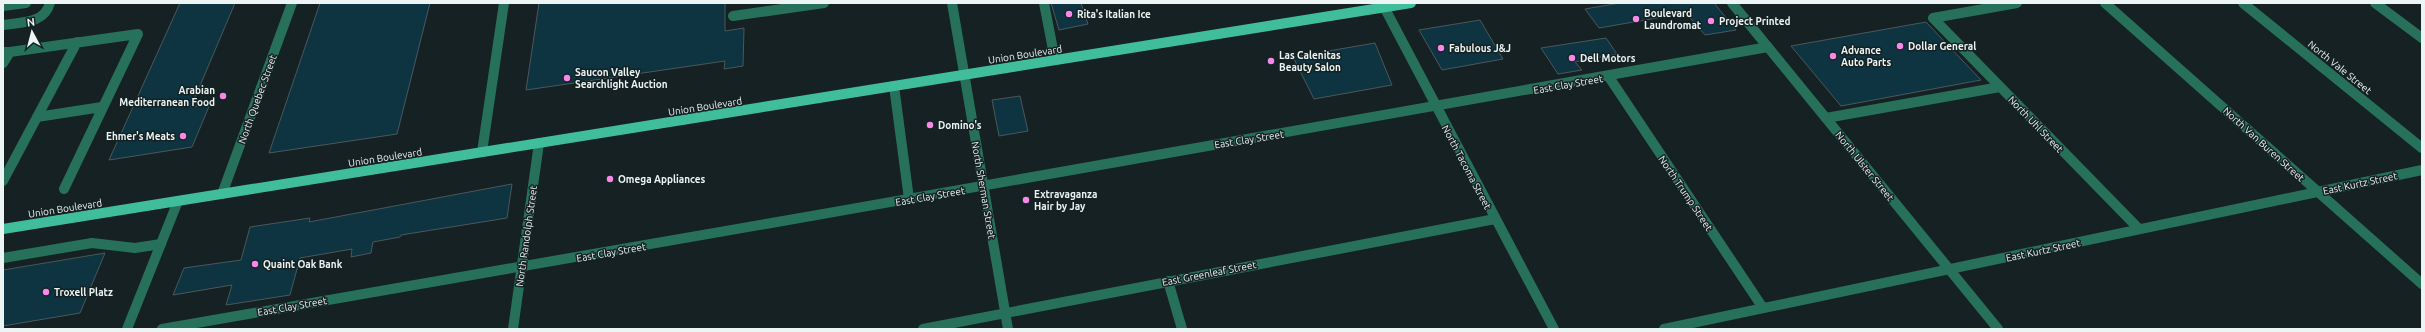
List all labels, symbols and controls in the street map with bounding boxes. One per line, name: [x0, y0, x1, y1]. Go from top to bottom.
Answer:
place label: Boulevard Laundromat: [1644, 8, 1702, 31]
marker: Rita's Italian Ice: [1064, 9, 1074, 19]
place label: Rita's Italian Ice: [1077, 9, 1151, 20]
north arrow: [12, 12, 52, 52]
marker: Boulevard Laundromat: [1631, 14, 1641, 24]
text: N: [26, 16, 36, 29]
marker: Project Printed: [1706, 16, 1716, 26]
place label: Project Printed: [1719, 16, 1791, 27]
street label: North Vale Street: [2306, 38, 2374, 96]
marker: Dollar General: [1895, 41, 1905, 51]
place label: Dollar General: [1908, 41, 1976, 52]
street label: Union Boulevard: [987, 43, 1063, 66]
marker: Fabulous J&J: [1436, 43, 1446, 53]
place label: Fabulous J&J: [1449, 43, 1511, 54]
place label: Advance Auto Parts: [1841, 45, 1891, 68]
place label: Las Calenitas Beauty Salon: [1279, 50, 1341, 73]
marker: Advance Auto Parts: [1828, 51, 1838, 61]
street label: North Quebec Street: [236, 53, 279, 145]
marker: Dell Motors: [1567, 53, 1577, 63]
place label: Dell Motors: [1580, 53, 1636, 64]
marker: Las Calenitas Beauty Salon: [1266, 56, 1276, 66]
place label: Saucon Valley Searchlight Auction: [575, 67, 668, 90]
marker: Saucon Valley Searchlight Auction: [562, 73, 572, 83]
street label: East Clay Street: [1533, 73, 1604, 96]
place label: Arabian Mediterranean Food: [119, 85, 215, 108]
marker: Arabian Mediterranean Food: [218, 91, 228, 101]
street label: North Uhl Street: [2006, 94, 2065, 155]
street label: Union Boulevard: [667, 95, 743, 118]
street label: North Van Buren Street: [2221, 105, 2307, 184]
marker: Domino's: [925, 120, 935, 130]
place label: Domino's: [938, 120, 982, 131]
street label: North Tacoma Street: [1440, 123, 1493, 211]
street label: East Clay Street: [1214, 129, 1285, 150]
street label: North Ulster Street: [1833, 129, 1896, 203]
place label: Ehmer's Meats: [106, 131, 175, 142]
marker: Ehmer's Meats: [178, 131, 188, 141]
street label: North Sherman Street: [970, 141, 998, 240]
street label: Union Boulevard: [347, 146, 423, 169]
street label: North Trump Street: [1656, 154, 1715, 233]
street label: East Kurtz Street: [2322, 170, 2398, 197]
marker: Omega Appliances: [605, 174, 615, 184]
place label: Omega Appliances: [618, 174, 706, 185]
street label: North Randolph Street: [514, 185, 539, 287]
street label: East Clay Street: [895, 185, 966, 208]
place label: Extravaganza Hair by Jay: [1034, 189, 1097, 212]
marker: Extravaganza Hair by Jay: [1021, 195, 1031, 205]
street label: Union Boulevard: [27, 197, 103, 220]
street label: East Kurtz Street: [2005, 237, 2081, 264]
street label: East Clay Street: [576, 241, 647, 264]
marker: Quaint Oak Bank: [250, 259, 260, 269]
place label: Quaint Oak Bank: [263, 259, 343, 270]
street label: East Greenleaf Street: [1161, 259, 1257, 288]
marker: Troxell Platz: [41, 287, 51, 297]
place label: Troxell Platz: [54, 287, 113, 298]
street label: East Clay Street: [257, 295, 328, 318]

